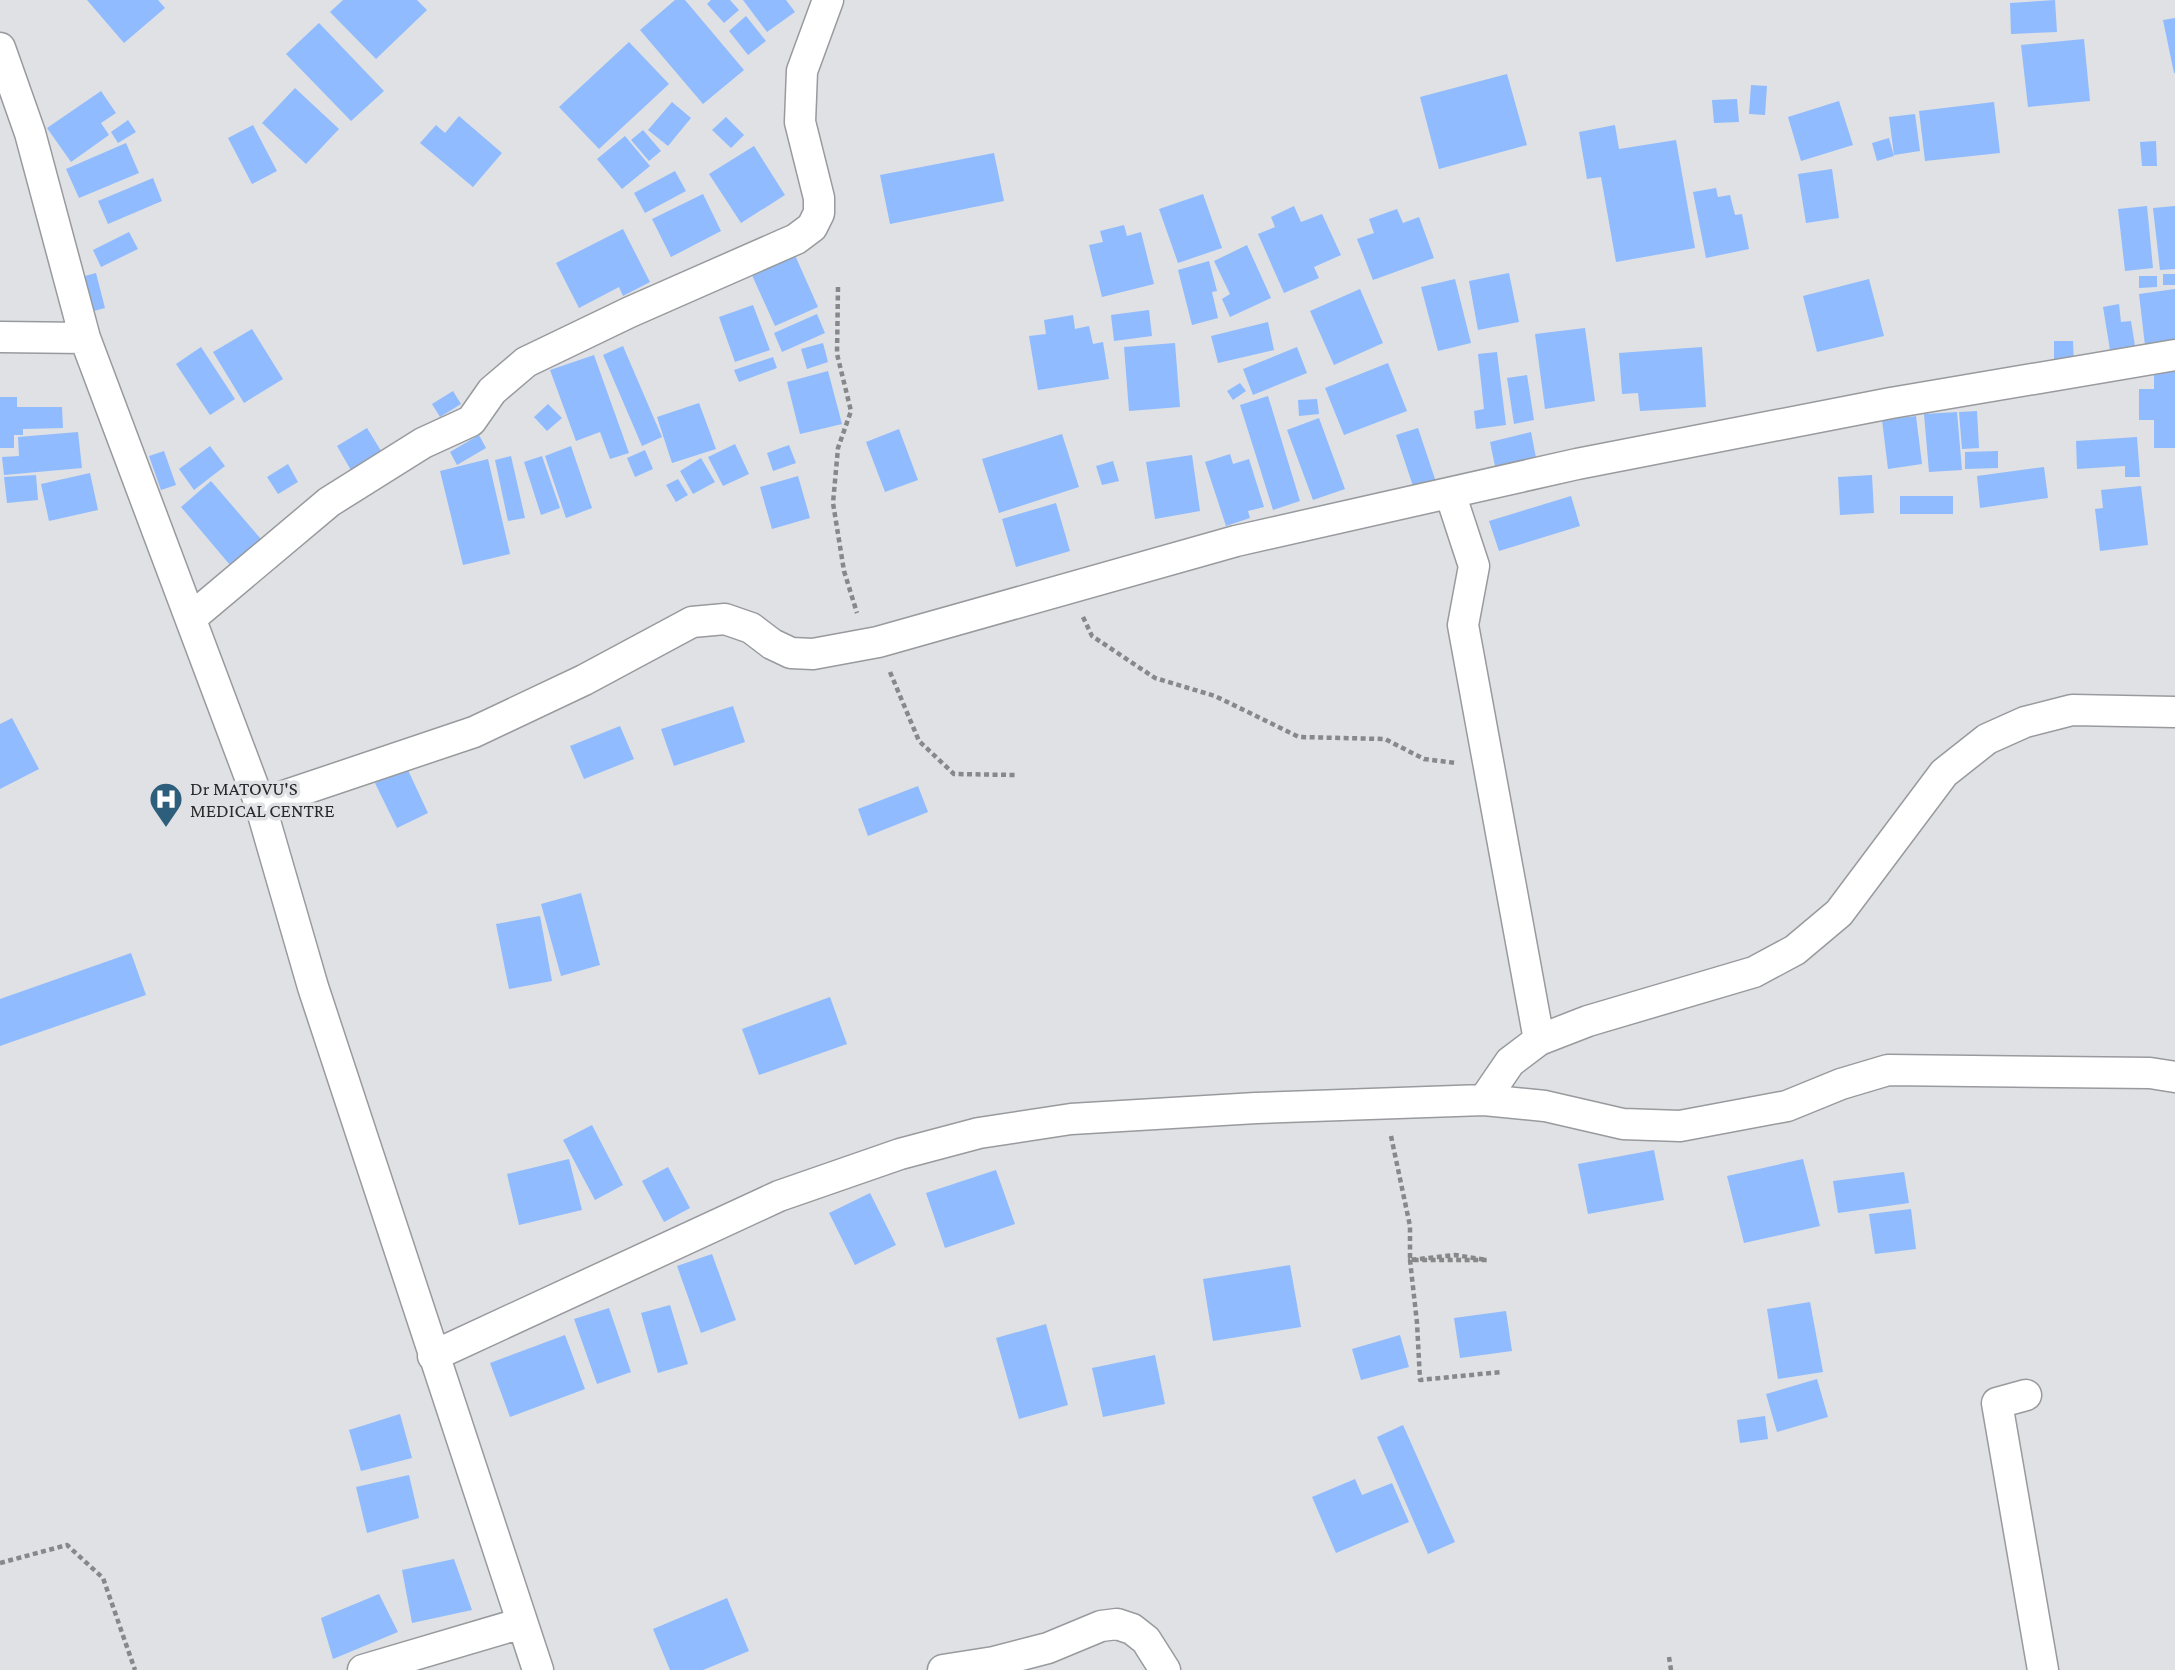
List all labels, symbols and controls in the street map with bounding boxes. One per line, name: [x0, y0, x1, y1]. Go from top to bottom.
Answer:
place label: Dr MATOVU'S MEDICAL CENTRE: [190, 778, 335, 821]
hospital icon: Dr MATOVU'S MEDICAL CENTRE: [147, 780, 185, 829]

